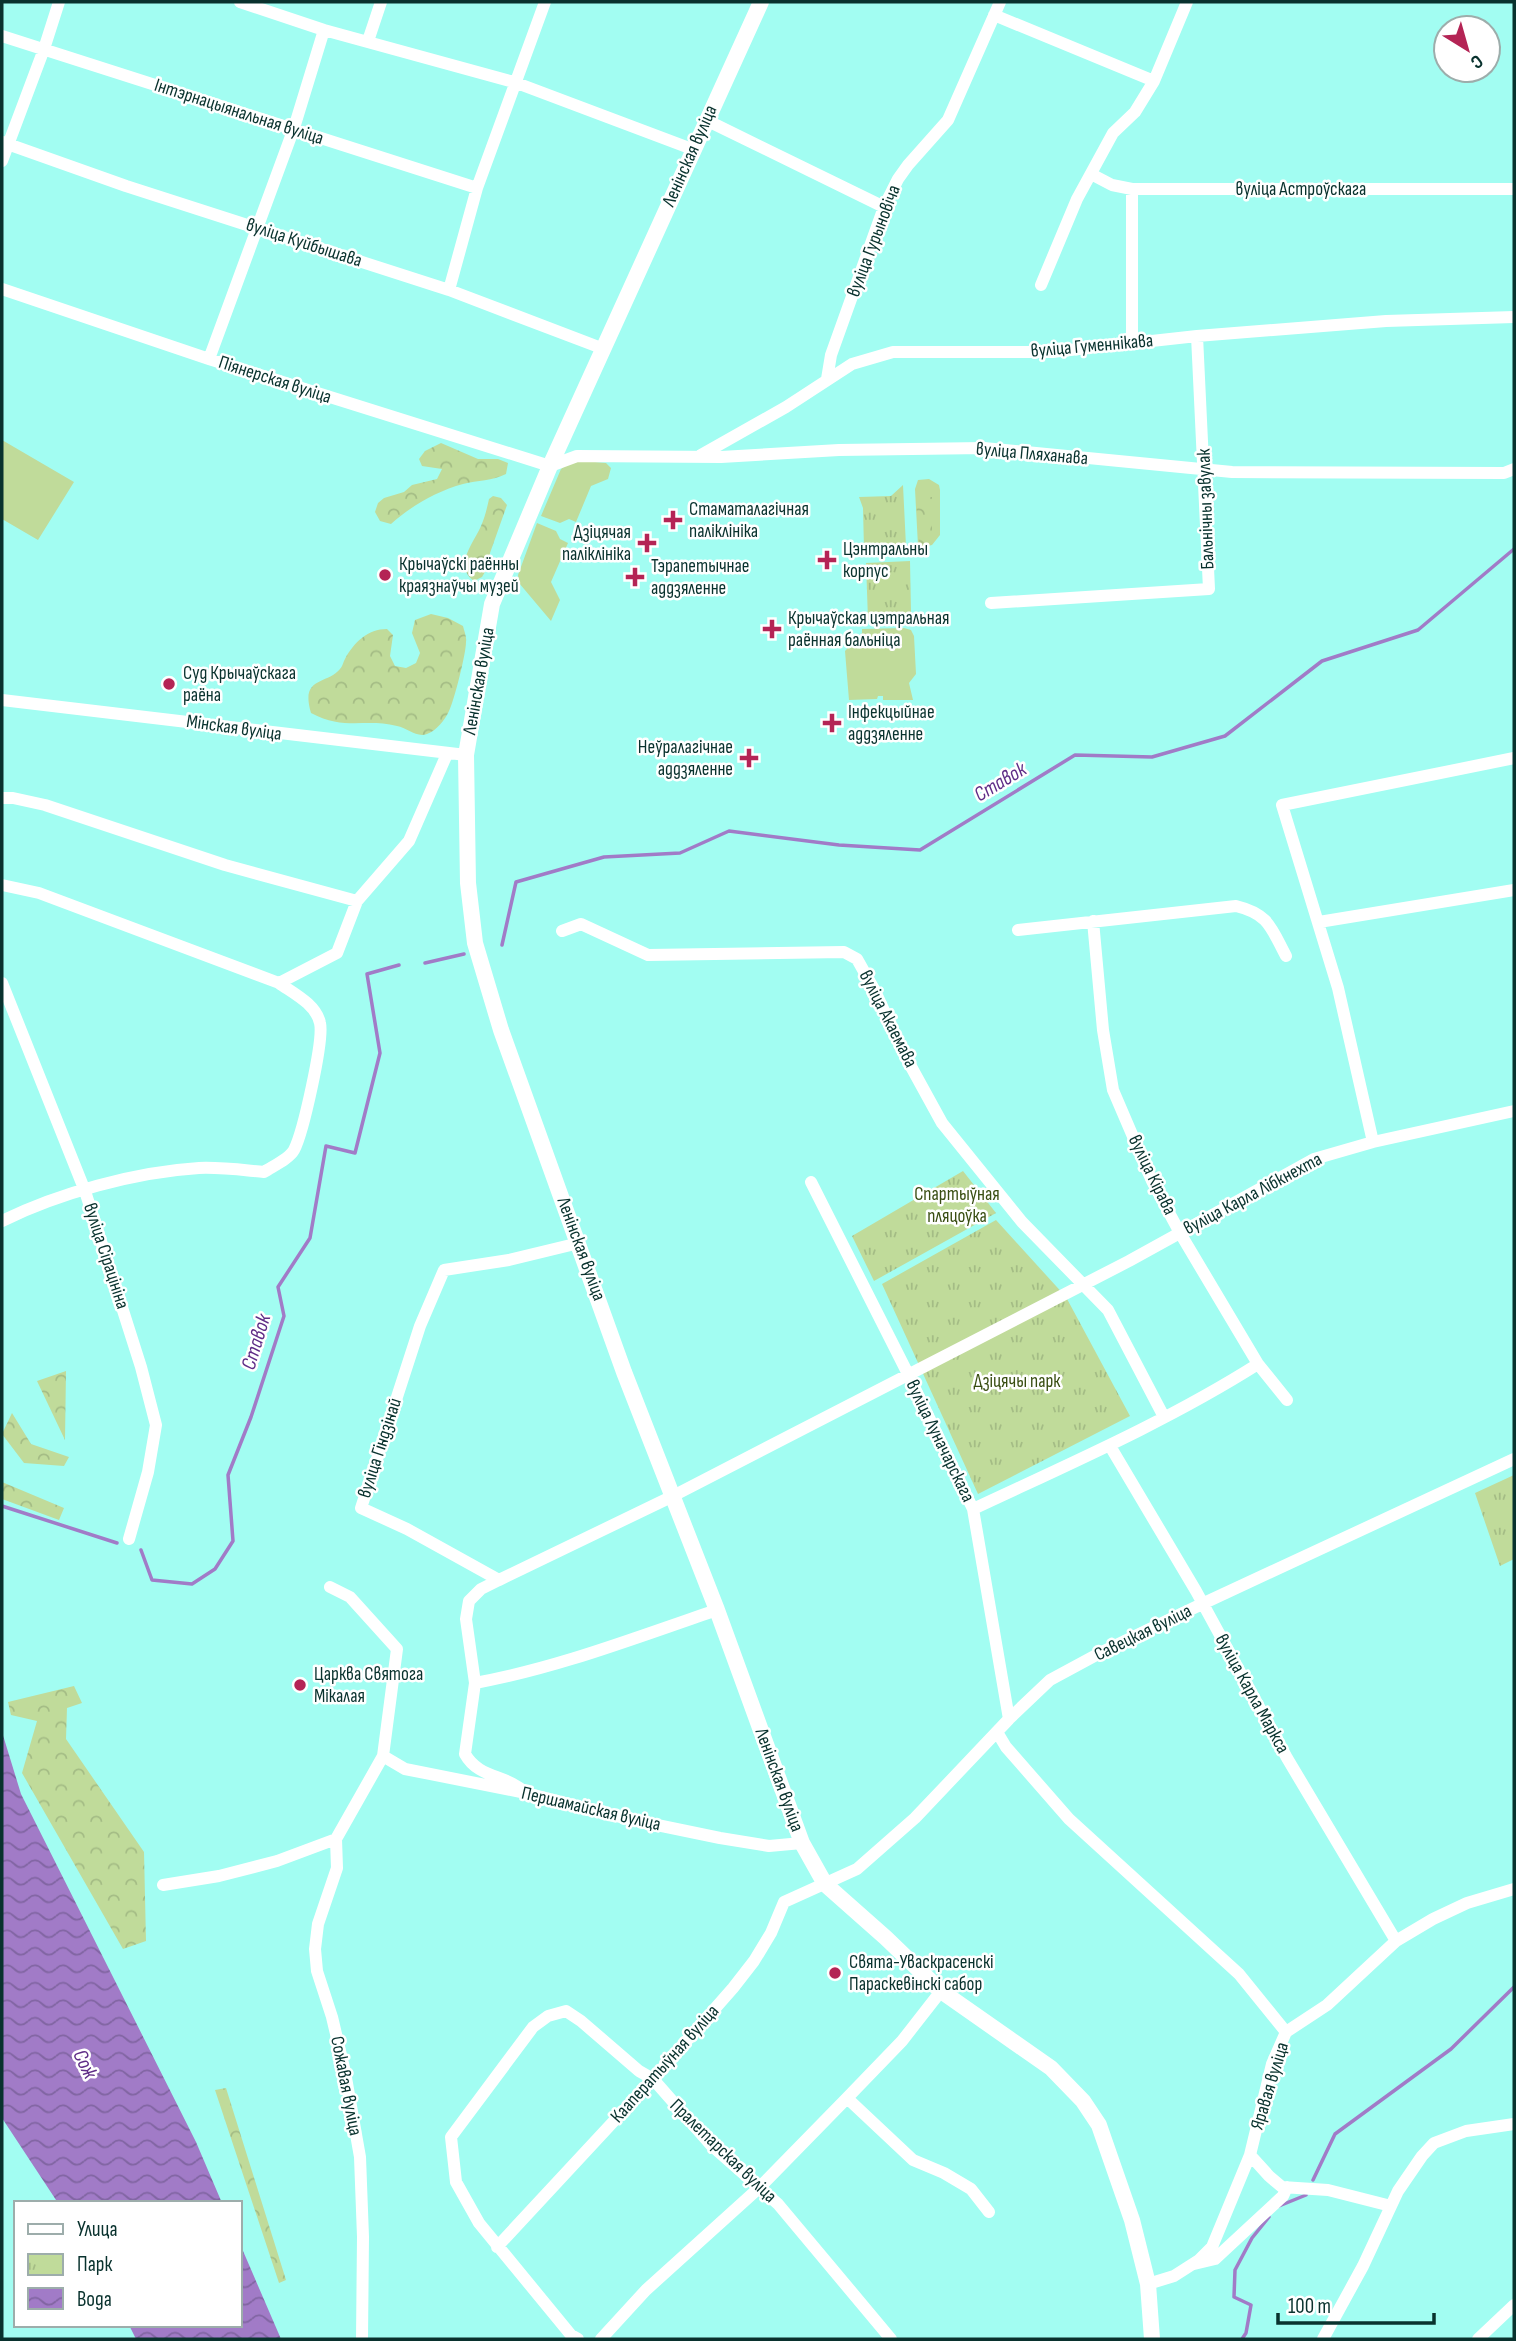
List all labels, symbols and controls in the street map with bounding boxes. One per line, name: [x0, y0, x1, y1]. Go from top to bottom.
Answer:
north arrow: [1432, 14, 1502, 84]
text: С: [1465, 49, 1487, 74]
street label: Інтэрнацыянальная вуліца: [151, 74, 327, 150]
street label: Ленінская вуліца: [657, 102, 723, 211]
street label: вуліца Астроўскага: [1236, 178, 1366, 201]
street label: вуліца Гурыновіча: [842, 182, 906, 300]
street label: вуліца Куйбышава: [243, 213, 365, 273]
street label: вуліца Гуменнікава: [1030, 329, 1154, 363]
street label: Піянерская вуліца: [216, 351, 334, 409]
street label: вуліца Пляханава: [975, 438, 1089, 470]
street label: Бальнічны завулак: [1192, 447, 1220, 570]
place label: Стаматалагічная паліклініка: [689, 498, 809, 543]
marker: Стаматалагічная паліклініка: [663, 510, 683, 530]
place label: Дзіцячая паліклініка: [562, 521, 631, 566]
marker: Дзіцячая паліклініка: [637, 533, 657, 553]
place label: Цэнтральны корпус: [843, 538, 928, 583]
marker: Цэнтральны корпус: [817, 550, 837, 570]
place label: Крычаўскі раённы краязнаўчы музей: [399, 553, 519, 598]
place label: Тэрапетычнае аддзяленне: [651, 555, 750, 600]
marker: Крычаўскі раённы краязнаўчы музей: [377, 567, 393, 583]
marker: Тэрапетычнае аддзяленне: [625, 567, 645, 587]
place label: Крычаўская цэтральная раённая бальніца: [788, 607, 949, 652]
marker: Крычаўская цэтральная раённая бальніца: [762, 619, 782, 639]
street label: Ленінская вуліца: [458, 626, 500, 737]
place label: Суд Крычаўскага раёна: [183, 662, 296, 707]
marker: Суд Крычаўскага раёна: [161, 676, 177, 692]
place label: Інфекцыйнае аддзяленне: [848, 701, 935, 746]
street label: Мінская вуліца: [185, 710, 283, 746]
marker: Інфекцыйнае аддзяленне: [822, 713, 842, 733]
place label: Неўралагічнае аддзяленне: [638, 736, 733, 781]
marker: Неўралагічнае аддзяленне: [739, 748, 759, 768]
water label: Ставок: [969, 756, 1032, 807]
street label: вуліца Акаемава: [854, 967, 922, 1071]
street label: вуліца Кірава: [1123, 1131, 1181, 1219]
street label: вуліца Карла Лібкнехта: [1180, 1148, 1326, 1240]
park label: Спартыўная пляцоўка: [914, 1183, 1000, 1228]
street label: Ленінская вуліца: [551, 1193, 610, 1304]
street label: вуліца Сірацініна: [78, 1200, 134, 1312]
water label: Ставок: [236, 1310, 277, 1373]
park label: Дзіцячы парк: [973, 1370, 1061, 1393]
street label: вуліца Луначарскага: [900, 1376, 980, 1506]
street label: вуліца Гіндзінай: [353, 1395, 407, 1501]
street label: Савецкая вуліца: [1091, 1600, 1195, 1666]
street label: вуліца Карла Маркса: [1210, 1630, 1294, 1758]
place label: Царква Святога Мікалая: [314, 1663, 423, 1708]
marker: Царква Святога Мікалая: [292, 1677, 308, 1693]
street label: Ленінская вуліца: [749, 1724, 808, 1835]
street label: Першамайская вуліца: [519, 1782, 663, 1836]
place label: Свята-Уваскрасенскі Параскевінскі сабор: [849, 1951, 994, 1996]
marker: Свята-Уваскрасенскі Параскевінскі сабор: [827, 1965, 843, 1981]
street label: Кааператыўная вуліца: [606, 2000, 724, 2128]
street label: Сожавая вуліца: [325, 2034, 367, 2138]
street label: Яравая вуліца: [1246, 2039, 1294, 2133]
water label: Сож: [67, 2045, 103, 2083]
street label: Пралетарская вуліца: [665, 2094, 781, 2208]
legend: [14, 2201, 242, 2327]
text: Улица: [77, 2217, 118, 2242]
text: Парк: [77, 2252, 112, 2277]
scale bar: [1278, 2282, 1434, 2326]
text: Вода: [77, 2287, 112, 2312]
text: 100 m: [1288, 2294, 1331, 2319]

